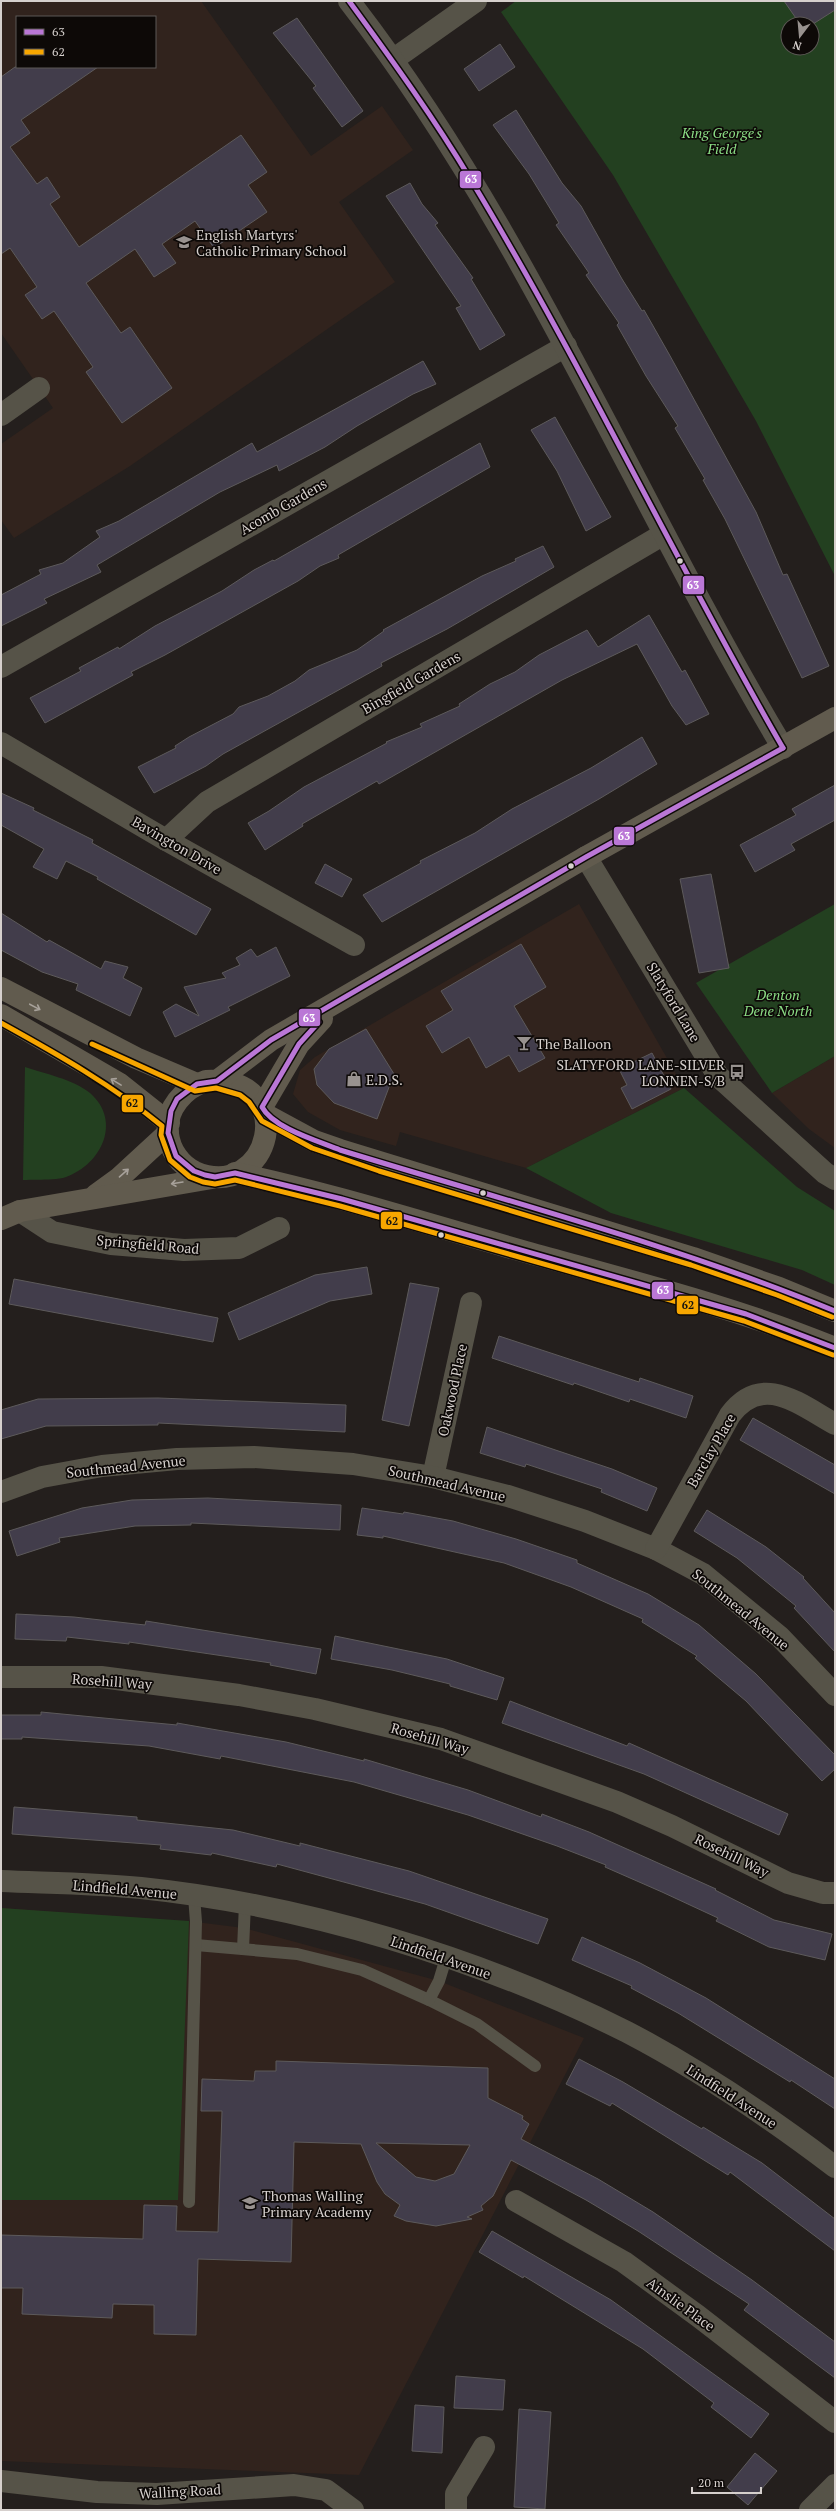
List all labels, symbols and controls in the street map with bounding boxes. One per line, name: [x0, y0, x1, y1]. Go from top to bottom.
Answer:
legend: [16, 16, 156, 68]
north arrow: [780, 16, 820, 56]
text: 63: [52, 24, 65, 39]
text: N: [791, 38, 803, 53]
text: 62: [52, 44, 65, 59]
park label: King George's Field: [681, 123, 762, 158]
line badge: 63: [459, 170, 482, 189]
text: 63: [465, 172, 477, 186]
place label: English Martyrs' Catholic Primary School: [196, 225, 347, 260]
school or university icon: English Martyrs' Catholic Primary School: [175, 233, 193, 251]
street label: Acomb Gardens: [236, 473, 330, 539]
unlabelled marker: [675, 556, 685, 566]
line badge: 63: [682, 575, 705, 595]
text: 63: [687, 578, 699, 592]
street label: Bingfield Gardens: [358, 646, 464, 718]
street label: Bavington Drive: [129, 812, 225, 878]
line badge: 63: [613, 826, 635, 846]
text: 63: [618, 829, 630, 843]
unlabelled marker: [566, 861, 576, 871]
street label: Slatyford Lane: [643, 959, 705, 1045]
park label: Denton Dene North: [743, 985, 812, 1020]
one-way arrow: [29, 1004, 41, 1011]
line badge: 63: [298, 1008, 321, 1027]
text: 63: [303, 1011, 315, 1025]
bar icon: The Balloon: [515, 1034, 533, 1052]
place label: The Balloon: [536, 1034, 612, 1053]
place label: SLATYFORD LANE-SILVER LONNEN-S/B: [557, 1055, 725, 1090]
bus stop icon: SLATYFORD LANE-SILVER LONNEN-S/B: [728, 1063, 746, 1081]
shop icon: E.D.S.: [345, 1070, 363, 1088]
place label: E.D.S.: [366, 1070, 403, 1089]
one-way arrow: [111, 1078, 122, 1086]
line badge: 62: [121, 1094, 144, 1113]
text: 62: [126, 1096, 138, 1110]
one-way arrow: [119, 1169, 130, 1178]
one-way arrow: [170, 1180, 183, 1188]
unlabelled marker: [478, 1188, 488, 1198]
line badge: 62: [380, 1211, 403, 1230]
text: 62: [386, 1214, 398, 1228]
street label: Springfield Road: [96, 1230, 200, 1258]
unlabelled marker: [436, 1230, 446, 1240]
line badge: 63: [651, 1281, 674, 1300]
text: 63: [657, 1283, 669, 1297]
line badge: 62: [676, 1295, 699, 1315]
text: 62: [682, 1298, 694, 1312]
street label: Oakwood Place: [433, 1342, 471, 1438]
street label: Barclay Place: [682, 1410, 740, 1490]
street label: Southmead Avenue: [66, 1450, 186, 1482]
street label: Southmead Avenue: [387, 1460, 507, 1506]
street label: Southmead Avenue: [689, 1564, 793, 1654]
street label: Rosehill Way: [71, 1669, 154, 1693]
street label: Rosehill Way: [389, 1718, 472, 1758]
street label: Rosehill Way: [692, 1829, 773, 1881]
street label: Lindfield Avenue: [72, 1875, 178, 1903]
street label: Lindfield Avenue: [389, 1931, 493, 1983]
street label: Lindfield Avenue: [683, 2060, 781, 2132]
place label: Thomas Walling Primary Academy: [262, 2186, 372, 2221]
school or university icon: Thomas Walling Primary Academy: [241, 2194, 259, 2212]
street label: Ainslie Place: [643, 2273, 719, 2335]
scale bar: [692, 2469, 761, 2495]
text: 20 m: [698, 2475, 725, 2490]
street label: Walling Road: [138, 2479, 222, 2503]

